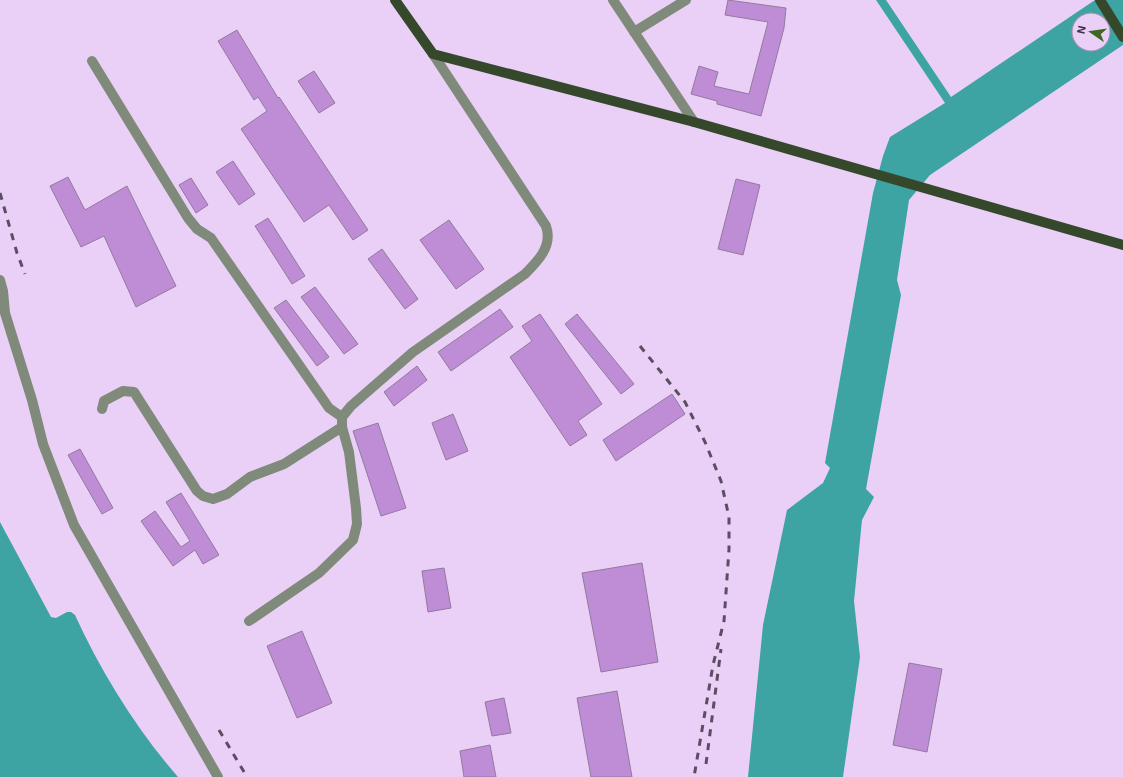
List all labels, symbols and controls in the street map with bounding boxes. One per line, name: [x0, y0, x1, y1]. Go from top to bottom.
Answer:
north arrow: [1071, 12, 1111, 52]
text: N: [1074, 24, 1088, 35]

